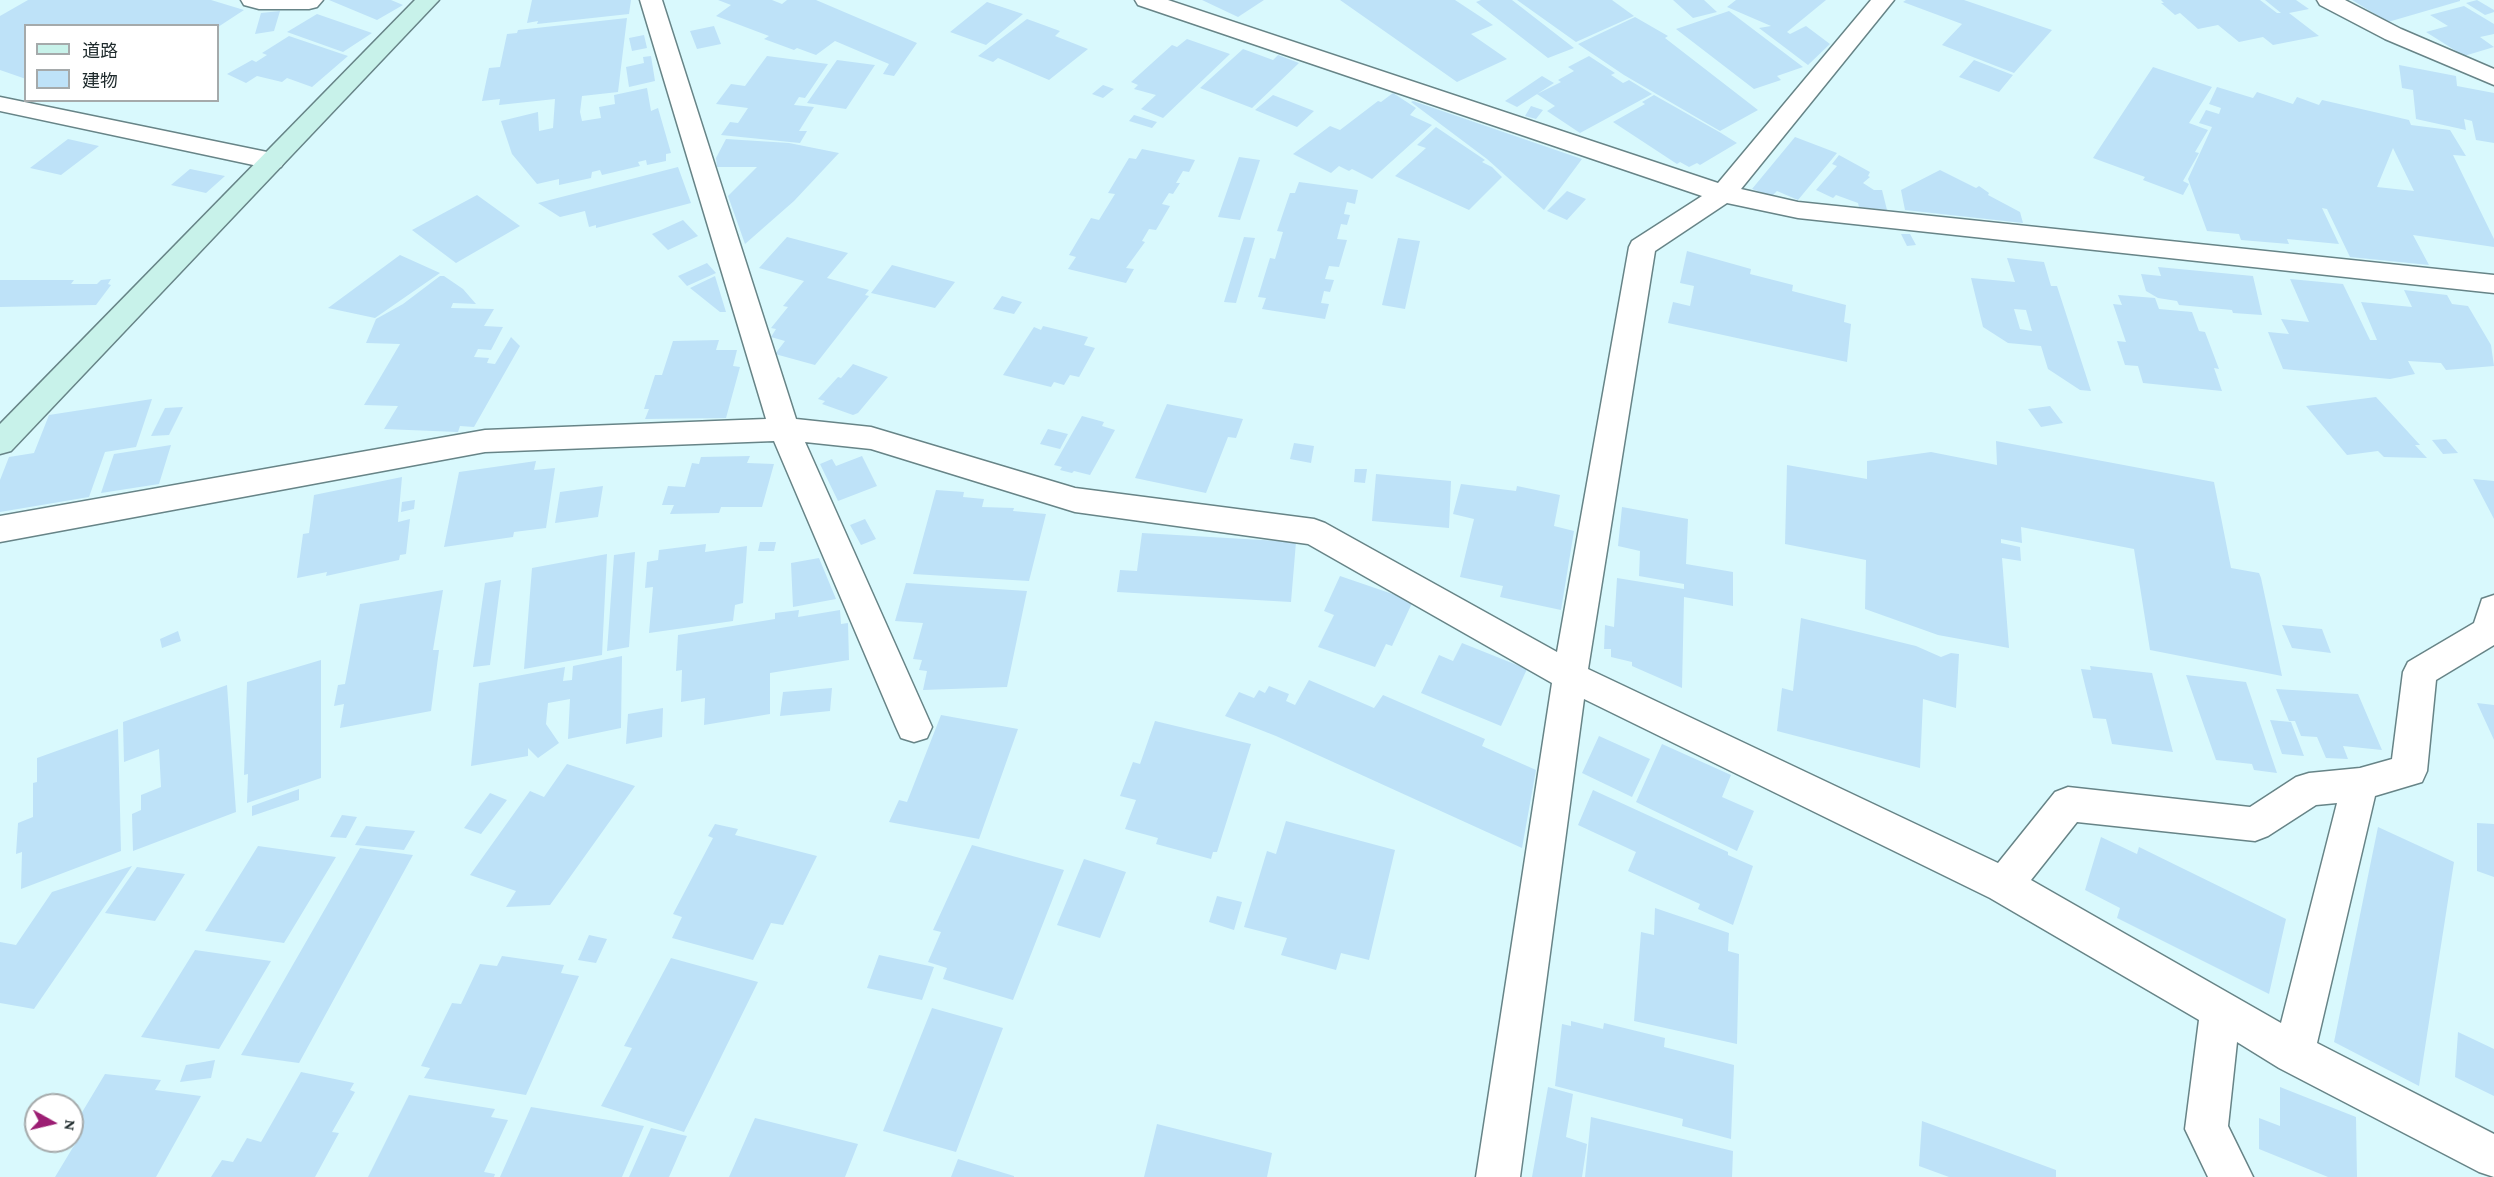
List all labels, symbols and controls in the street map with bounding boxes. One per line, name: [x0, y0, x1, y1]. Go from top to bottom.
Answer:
legend: [24, 24, 219, 102]
text: 道路: [82, 41, 118, 61]
text: 建物: [82, 71, 118, 91]
north arrow: [24, 1093, 84, 1153]
text: N: [61, 1119, 80, 1132]

